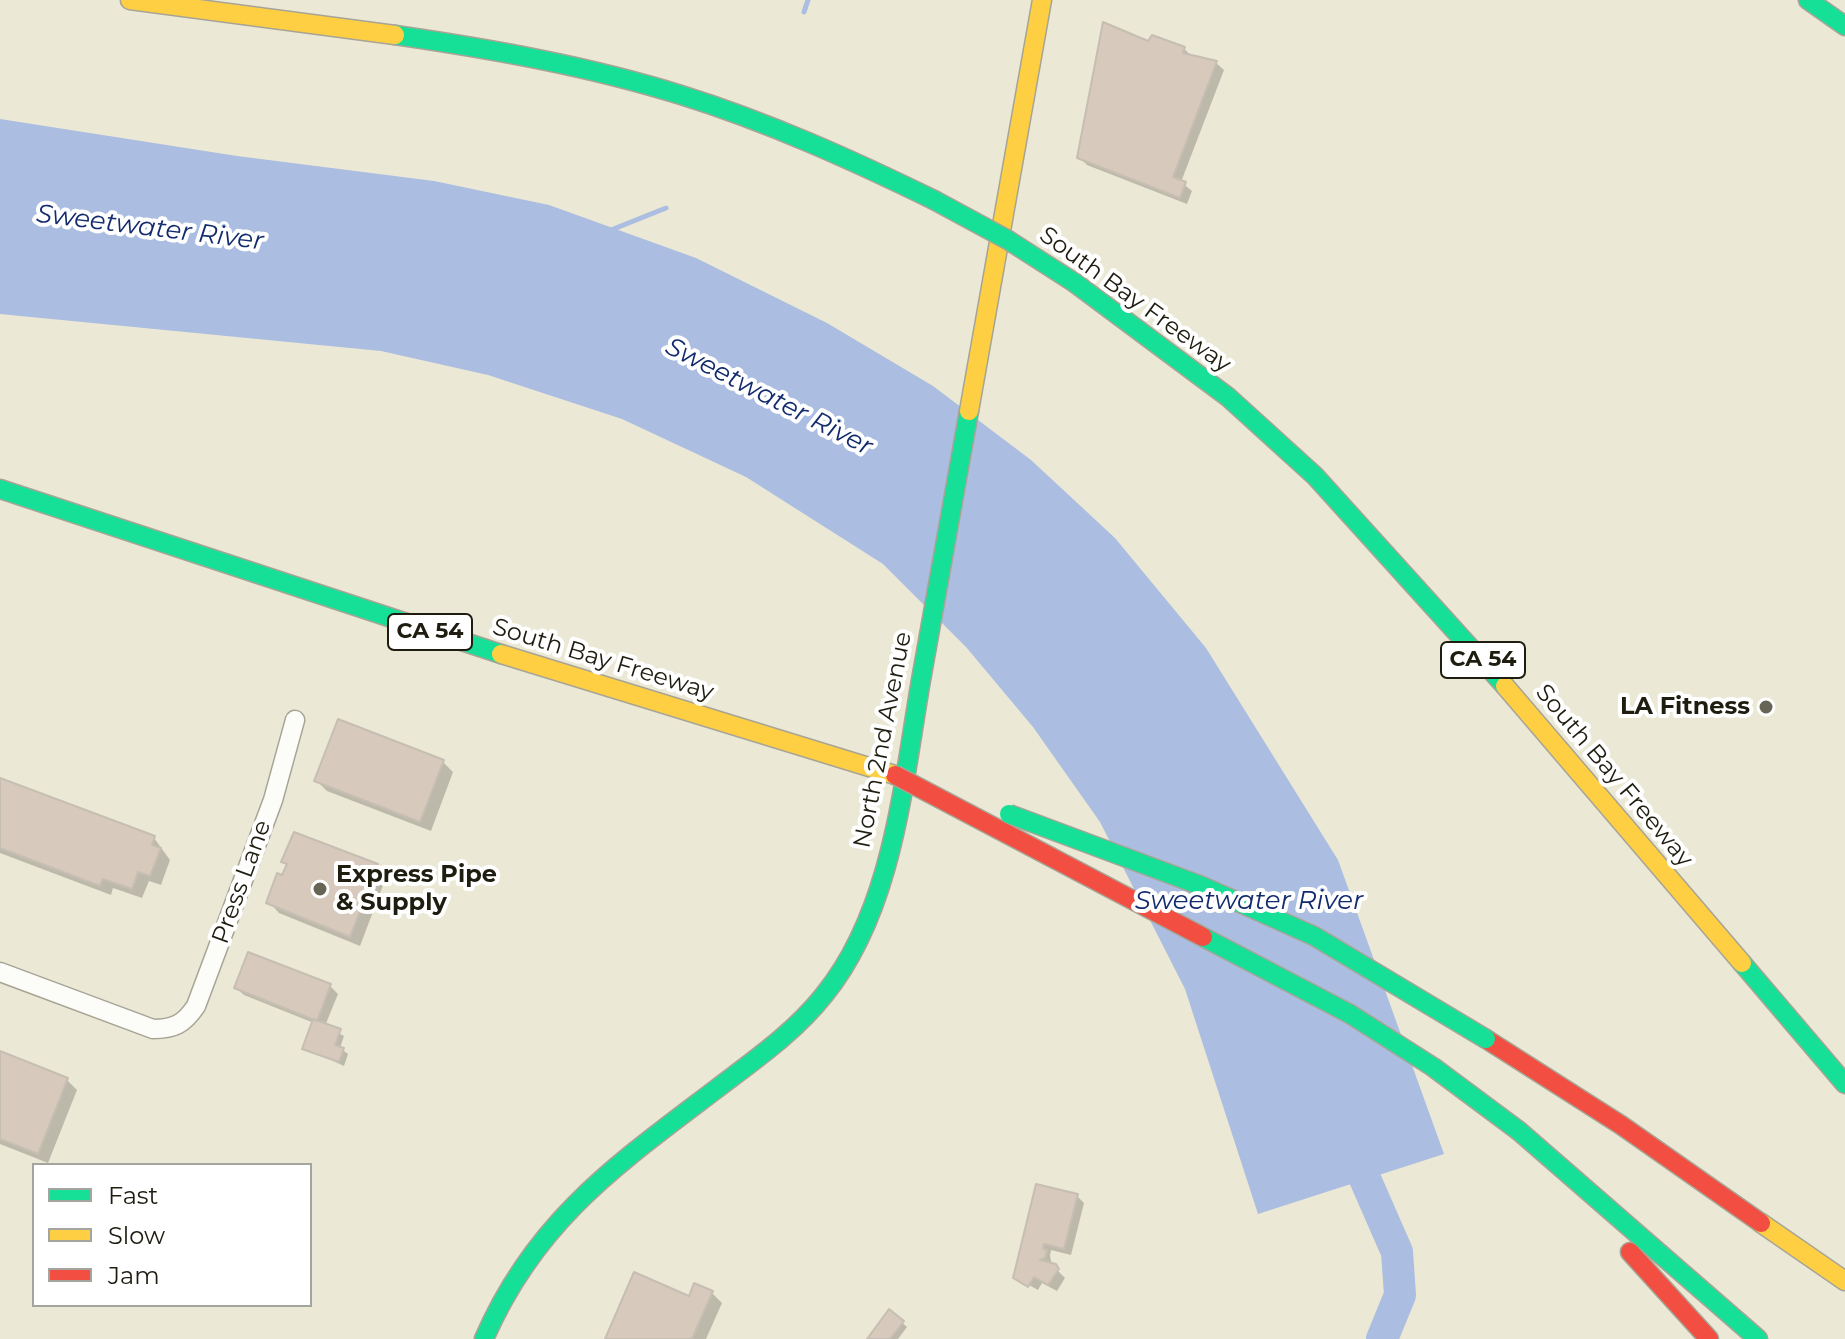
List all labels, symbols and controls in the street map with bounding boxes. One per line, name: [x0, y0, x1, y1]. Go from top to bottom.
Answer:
water label: Sweetwater River: [35, 199, 265, 257]
street label: South Bay Freeway: [1034, 221, 1236, 379]
water label: Sweetwater River: [660, 331, 878, 463]
street label: South Bay Freeway: [489, 613, 717, 707]
road number: CA 54: [388, 614, 472, 650]
street label: North 2nd Avenue: [848, 629, 918, 851]
road number: CA 54: [1441, 642, 1525, 678]
street label: South Bay Freeway: [1529, 679, 1699, 873]
place label: LA Fitness: [1620, 693, 1750, 721]
marker: LA Fitness: [1757, 698, 1775, 716]
street label: Press Lane: [206, 816, 278, 948]
place label: Express Pipe & Supply: [336, 861, 497, 917]
marker: Express Pipe & Supply: [311, 880, 329, 898]
water label: Sweetwater River: [1135, 885, 1363, 917]
legend: [32, 1163, 312, 1307]
text: Fast: [108, 1181, 158, 1210]
text: Slow: [108, 1221, 165, 1250]
text: Jam: [108, 1261, 160, 1290]

